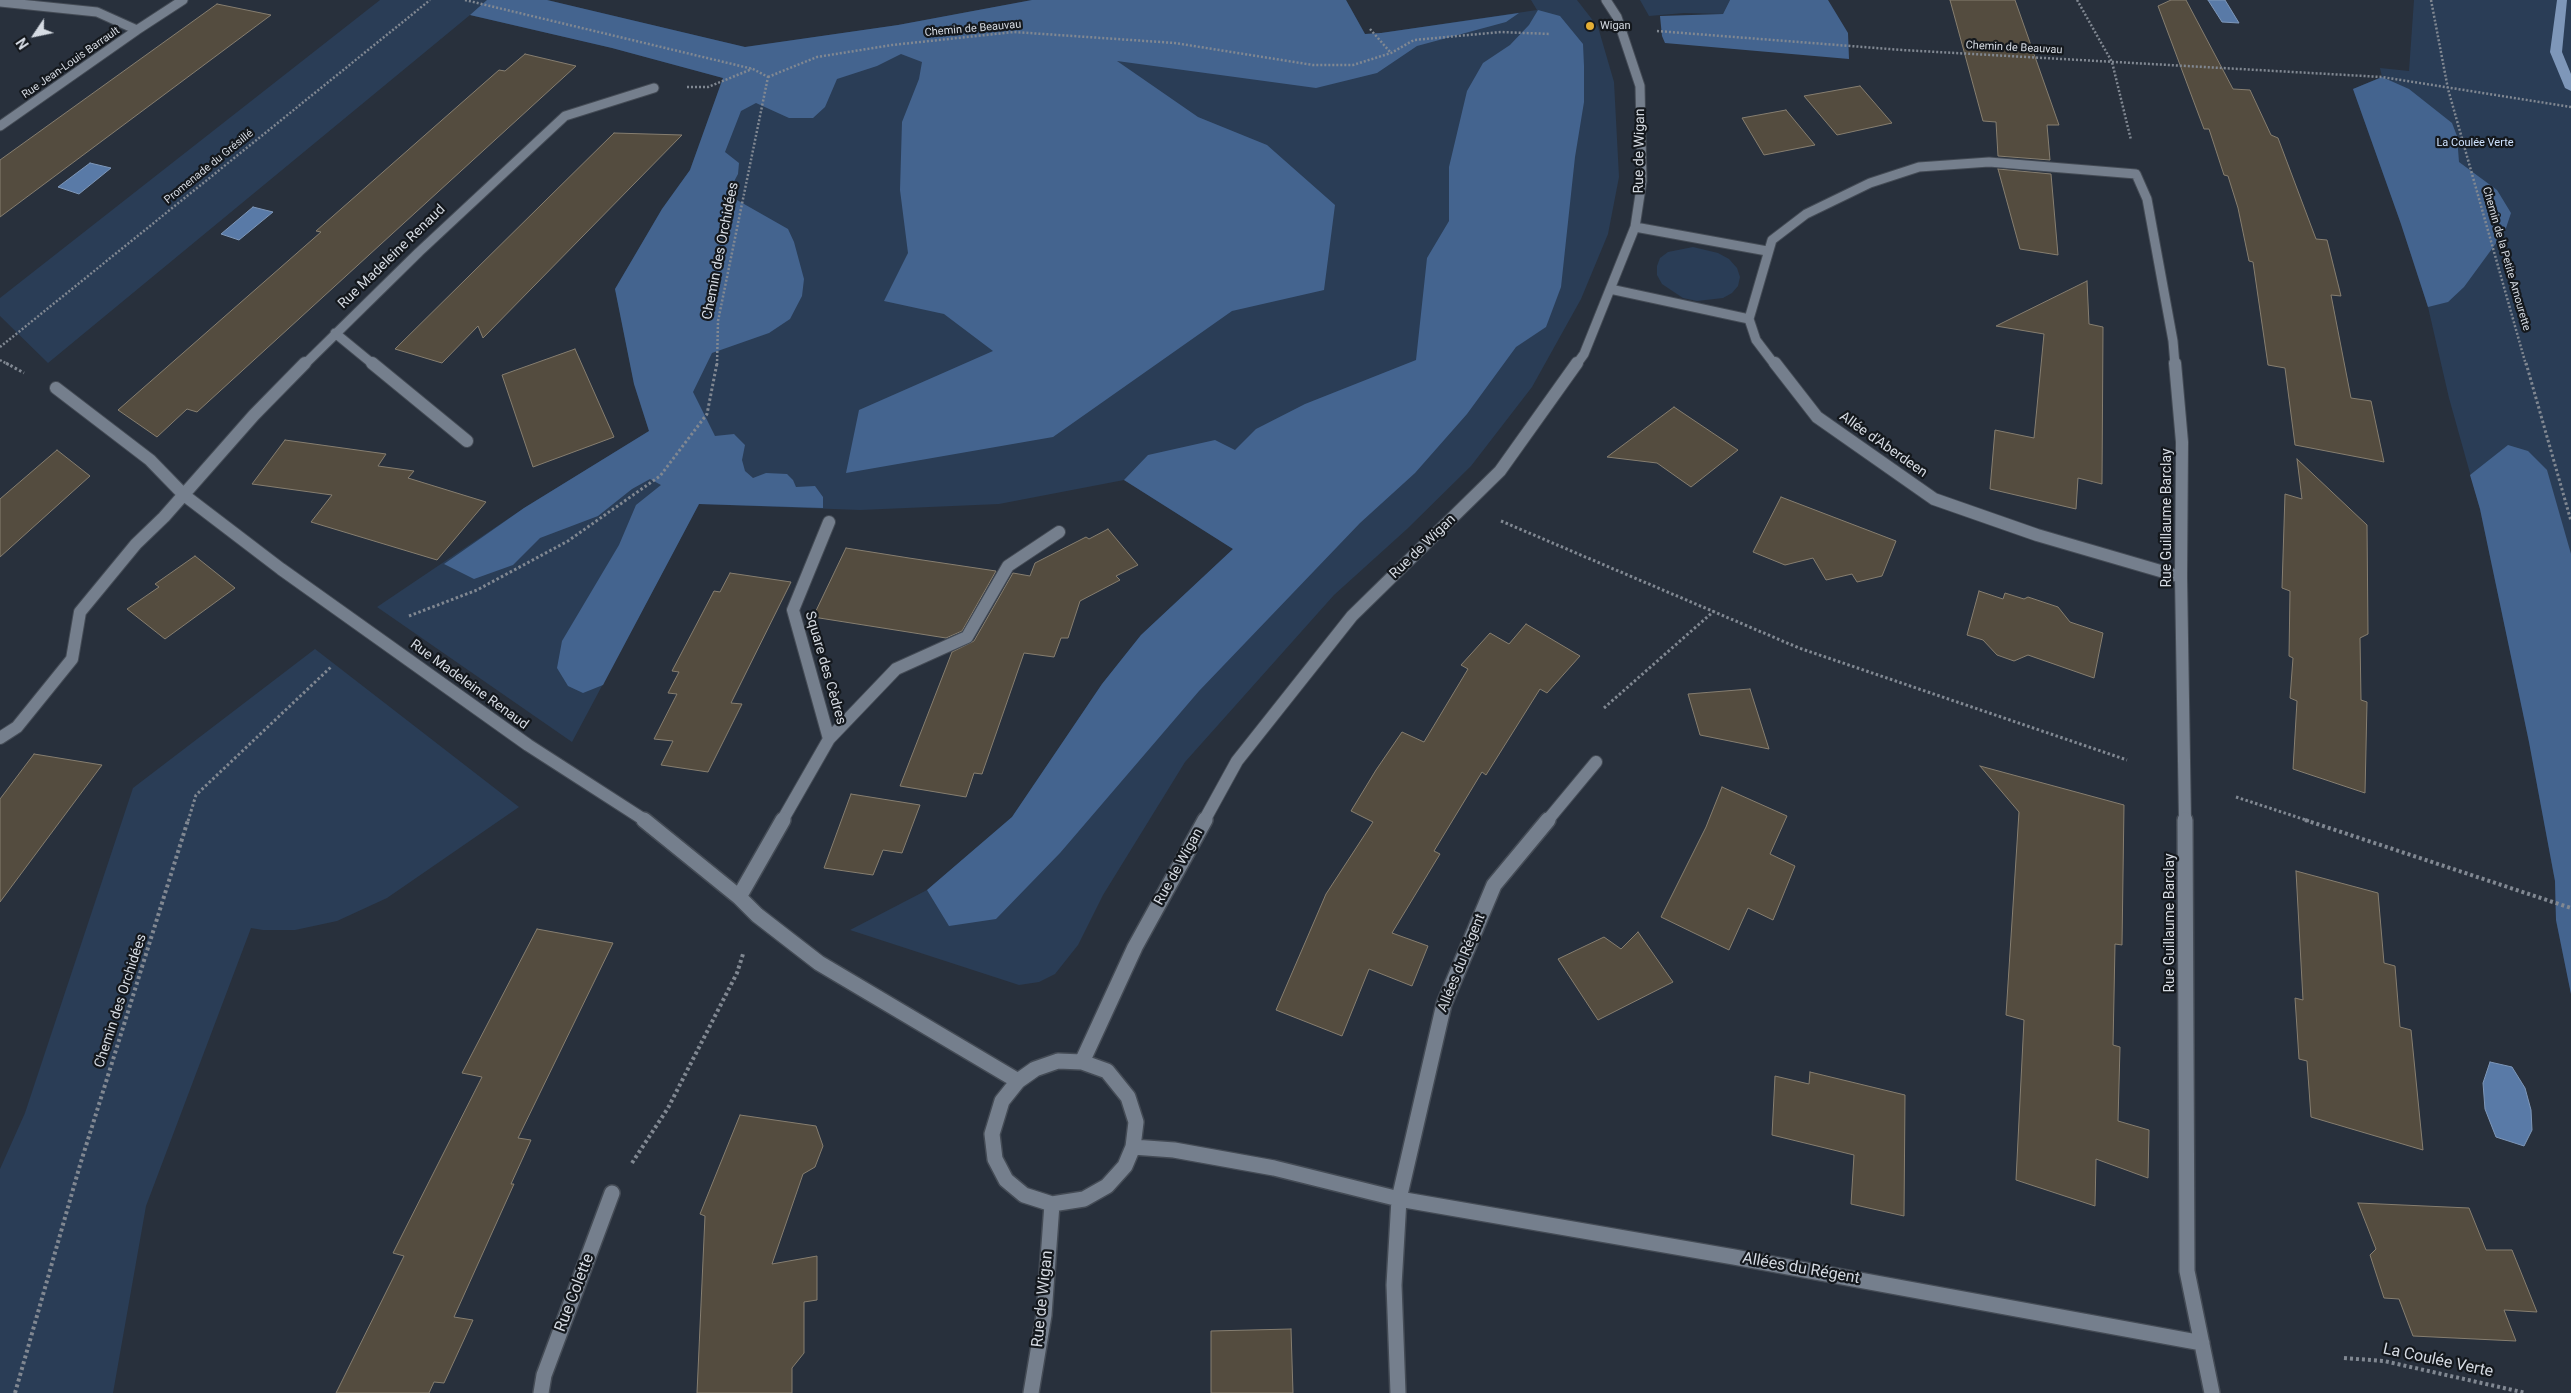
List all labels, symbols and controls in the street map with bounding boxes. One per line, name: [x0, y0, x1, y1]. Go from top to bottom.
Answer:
north arrow: [10, 10, 60, 60]
street label: Chemin de Beauvau: [924, 18, 1022, 40]
place label: Wigan: [1600, 19, 1631, 33]
marker: Wigan: [1584, 20, 1596, 32]
street label: Rue Jean-Louis Barrault: [20, 24, 122, 102]
text: N: [13, 35, 32, 52]
street label: Chemin de Beauvau: [1965, 39, 2063, 57]
street label: Rue de Wigan: [1631, 108, 1649, 194]
street label: Promenade du Grésillé: [162, 127, 256, 207]
park label: La Coulée Verte: [2436, 136, 2514, 150]
street label: Chemin des Orchidées: [699, 181, 743, 321]
street label: Chemin de la Petite Amourette: [2479, 186, 2533, 332]
street label: Rue Madeleine Renaud: [335, 202, 449, 312]
street label: Allée d'Aberdeen: [1836, 408, 1930, 482]
street label: Rue Guillaume Barclay: [2159, 448, 2175, 588]
street label: Rue de Wigan: [1387, 511, 1459, 583]
street label: Square des Cèdres: [801, 610, 849, 726]
street label: Rue Madeleine Renaud: [407, 636, 531, 734]
street label: Rue de Wigan: [1151, 826, 1207, 908]
street label: Rue Guillaume Barclay: [2162, 853, 2178, 993]
street label: Allées du Régent: [1435, 912, 1489, 1014]
street label: Chemin des Orchidées: [91, 932, 151, 1070]
street label: Allées du Régent: [1741, 1249, 1861, 1289]
street label: Rue de Wigan: [1028, 1250, 1058, 1348]
street label: Rue Colette: [551, 1251, 599, 1335]
street label: La Coulée Verte: [2381, 1340, 2495, 1382]

